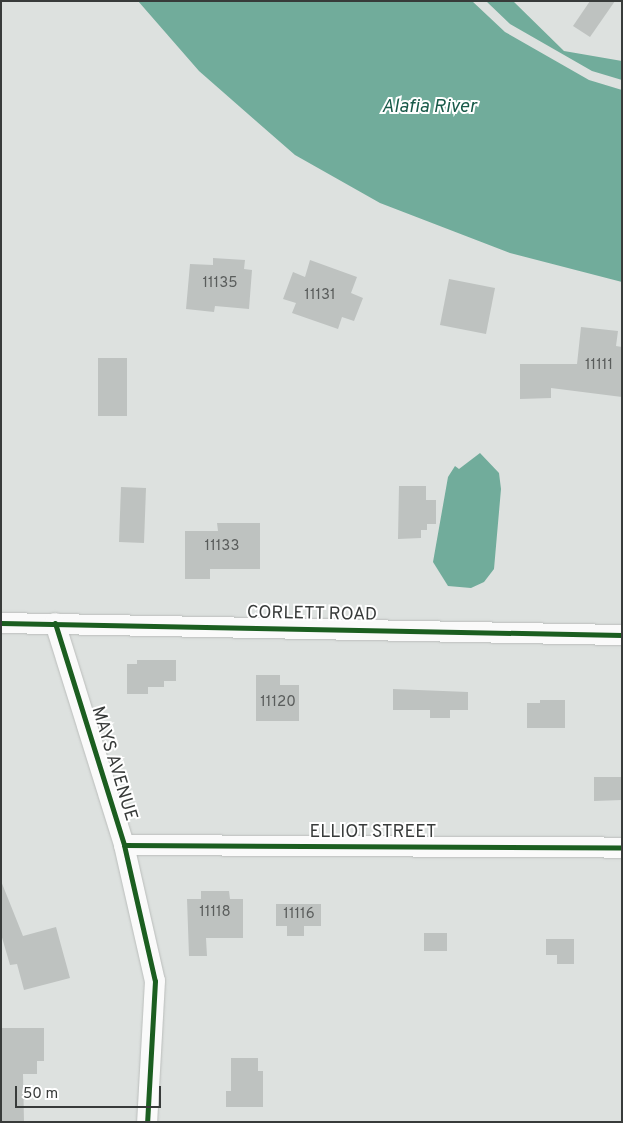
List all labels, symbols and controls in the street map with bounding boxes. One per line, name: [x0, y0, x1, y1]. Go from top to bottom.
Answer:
water label: Alafia River: [382, 97, 476, 119]
house number: 11135: [202, 275, 238, 293]
house number: 11131: [304, 287, 336, 305]
house number: 11111: [585, 357, 613, 375]
house number: 11133: [205, 538, 239, 556]
street label: CORLETT ROAD: [246, 603, 378, 627]
house number: 11120: [260, 694, 296, 712]
street label: MAYS AVENUE: [85, 704, 141, 824]
street label: ELLIOT STREET: [309, 822, 437, 844]
house number: 11118: [199, 904, 231, 922]
house number: 11116: [283, 906, 315, 924]
scale bar: [18, 1076, 164, 1108]
text: 50 m: [23, 1085, 58, 1104]

